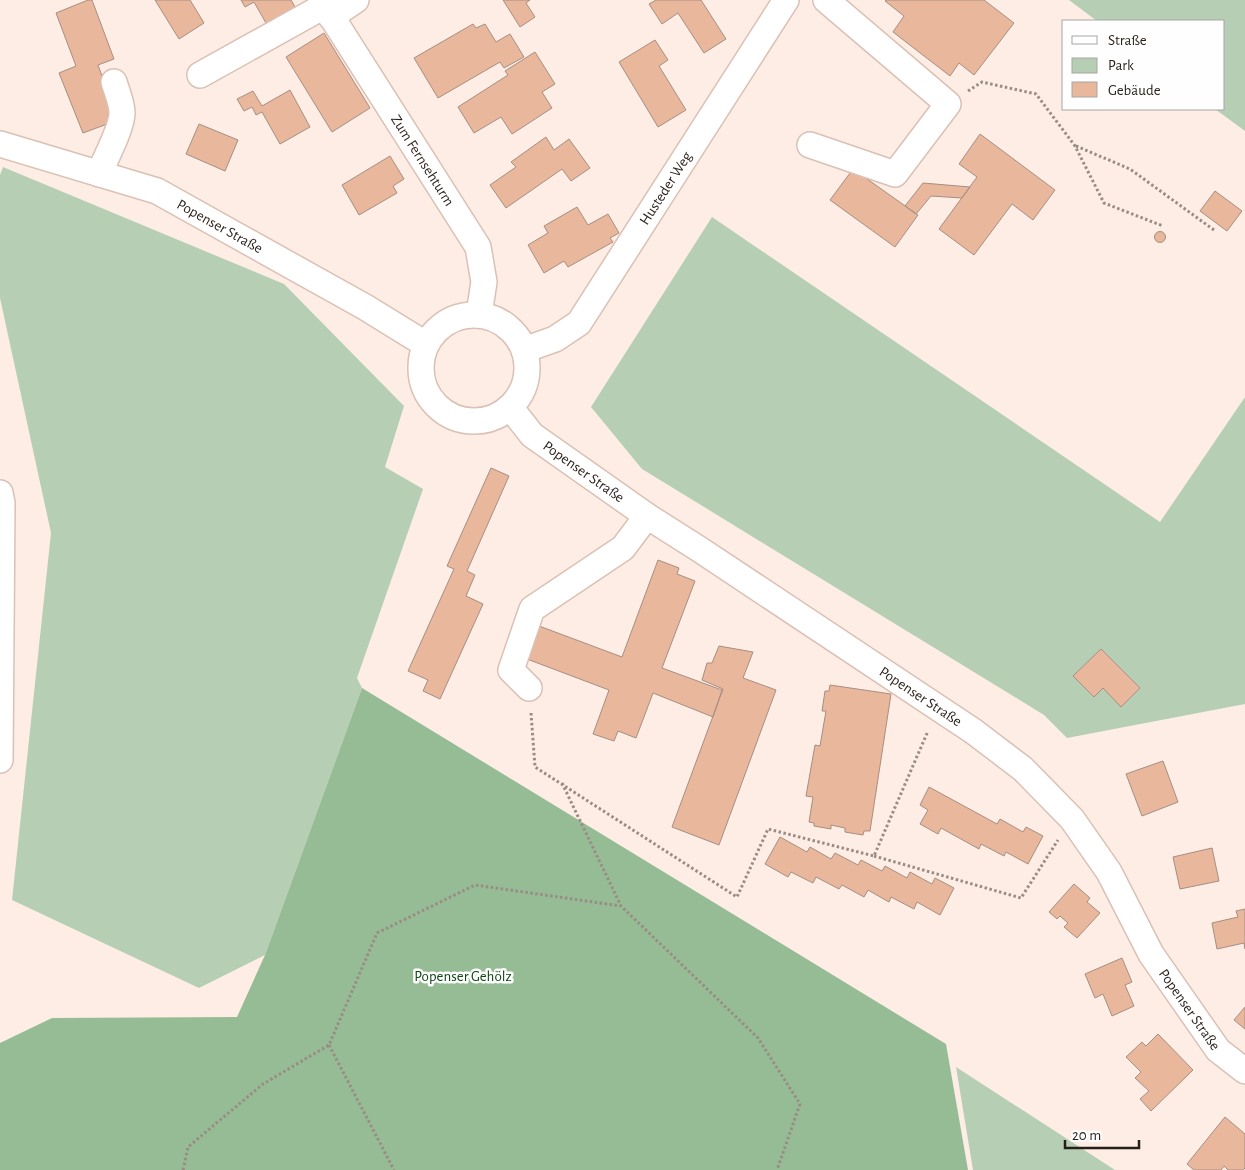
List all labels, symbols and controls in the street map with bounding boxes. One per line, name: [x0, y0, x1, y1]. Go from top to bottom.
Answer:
legend: [1062, 20, 1225, 110]
text: Straße: [1108, 33, 1147, 48]
text: Park: [1108, 58, 1134, 73]
text: Gebäude: [1108, 83, 1161, 98]
street label: Zum Fernsehturm: [389, 112, 457, 209]
street label: Husteder Weg: [637, 148, 695, 227]
street label: Popenser Straße: [175, 196, 265, 256]
street label: Popenser Straße: [540, 438, 627, 505]
street label: Popenser Straße: [877, 664, 965, 729]
street label: Popenser Straße: [1156, 966, 1223, 1053]
park label: Popenser Gehölz: [414, 969, 512, 984]
scale bar: [1065, 1118, 1139, 1150]
text: 20 m: [1072, 1128, 1101, 1143]

